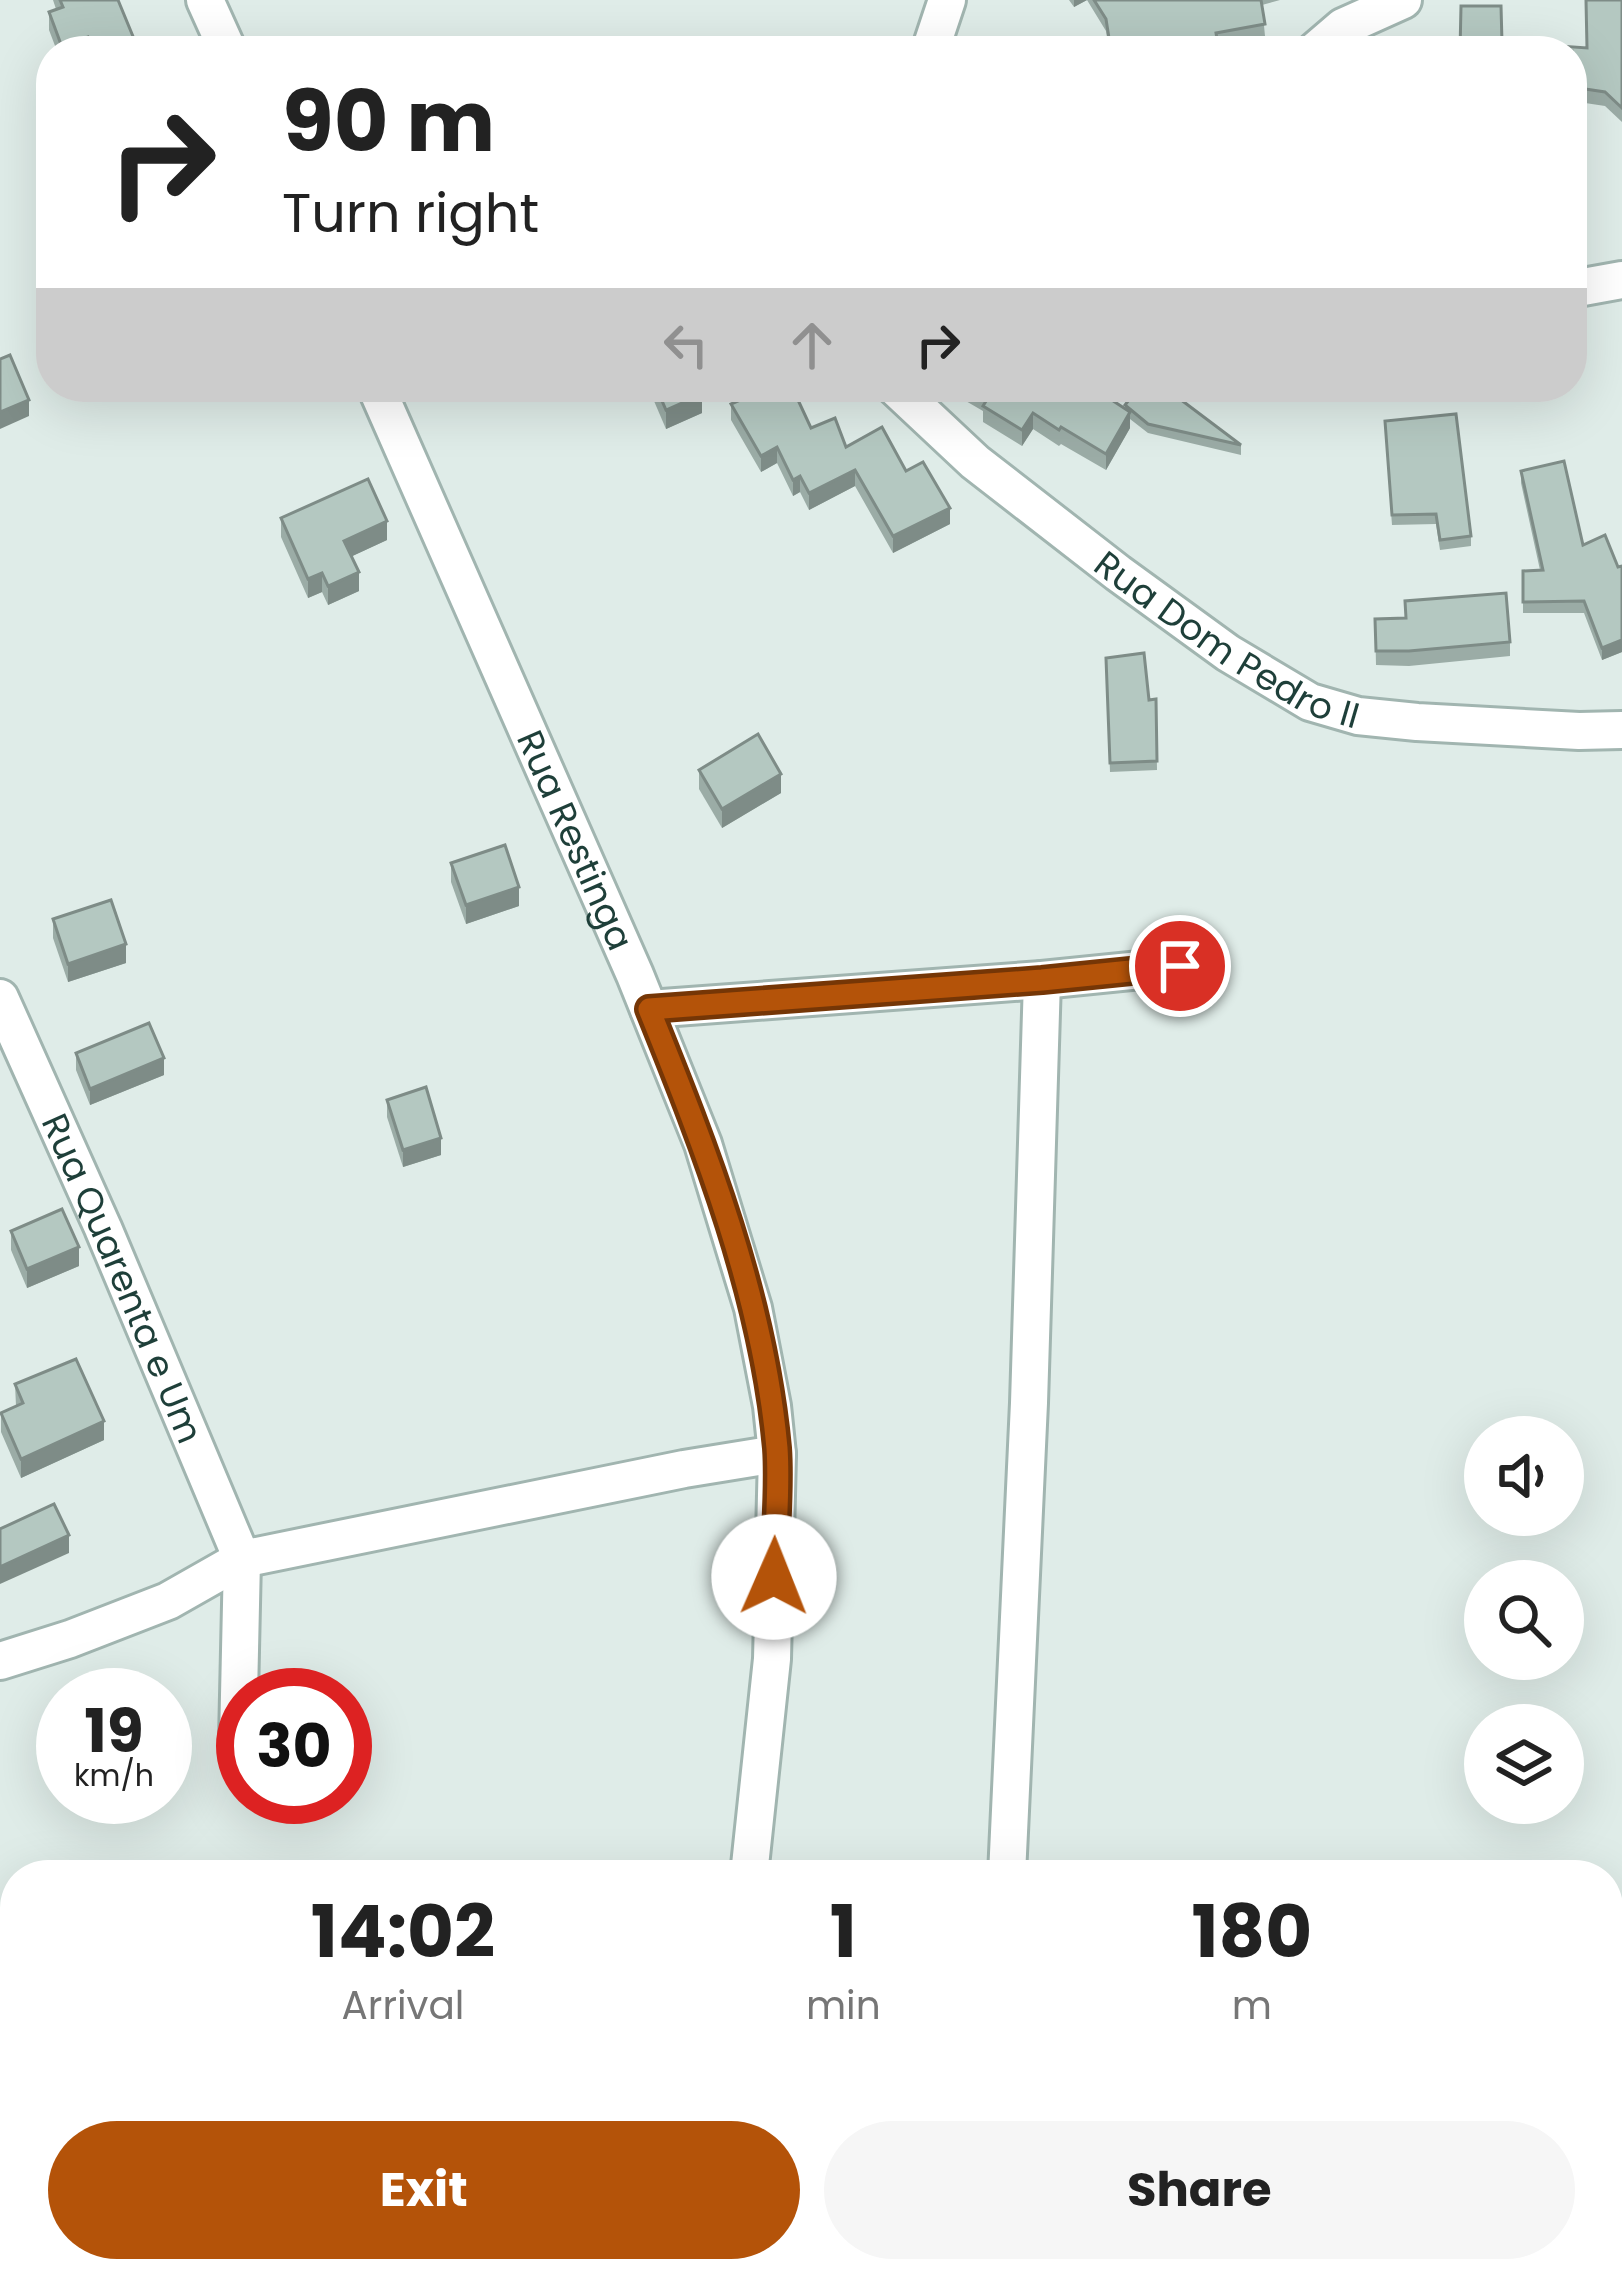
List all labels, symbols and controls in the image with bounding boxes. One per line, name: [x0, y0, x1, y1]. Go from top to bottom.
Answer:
text: 90 m: [282, 63, 495, 180]
icon: right: [84, 84, 240, 240]
text: Turn right: [282, 175, 539, 251]
icon: left: [653, 312, 719, 378]
icon: ahead: [779, 312, 845, 378]
icon: right: [905, 312, 971, 378]
street label: Rua Dom Pedro II: [1084, 539, 1365, 741]
street label: Rua Restinga: [504, 722, 646, 958]
pin: [1129, 915, 1231, 1017]
icon: arrive: [1147, 933, 1213, 999]
street label: Rua Quarenta e Um: [29, 1106, 215, 1451]
map controls: [1464, 1416, 1584, 1824]
button: sound: [1464, 1416, 1584, 1536]
position arrow: [711, 1514, 837, 1640]
button: search: [1464, 1560, 1584, 1680]
speed limit sign: 30: [216, 1668, 372, 1824]
text: 19: [84, 1689, 144, 1773]
button: layers: [1464, 1704, 1584, 1824]
text: km/h: [74, 1754, 154, 1797]
text: 14:02: [311, 1881, 495, 1982]
text: 1: [830, 1881, 857, 1982]
text: 180: [1192, 1881, 1312, 1982]
text: Arrival: [342, 1978, 464, 2033]
text: min: [806, 1978, 881, 2033]
text: m: [1232, 1978, 1272, 2033]
button: Exit: [48, 2121, 800, 2259]
button: Share: [824, 2121, 1575, 2259]

